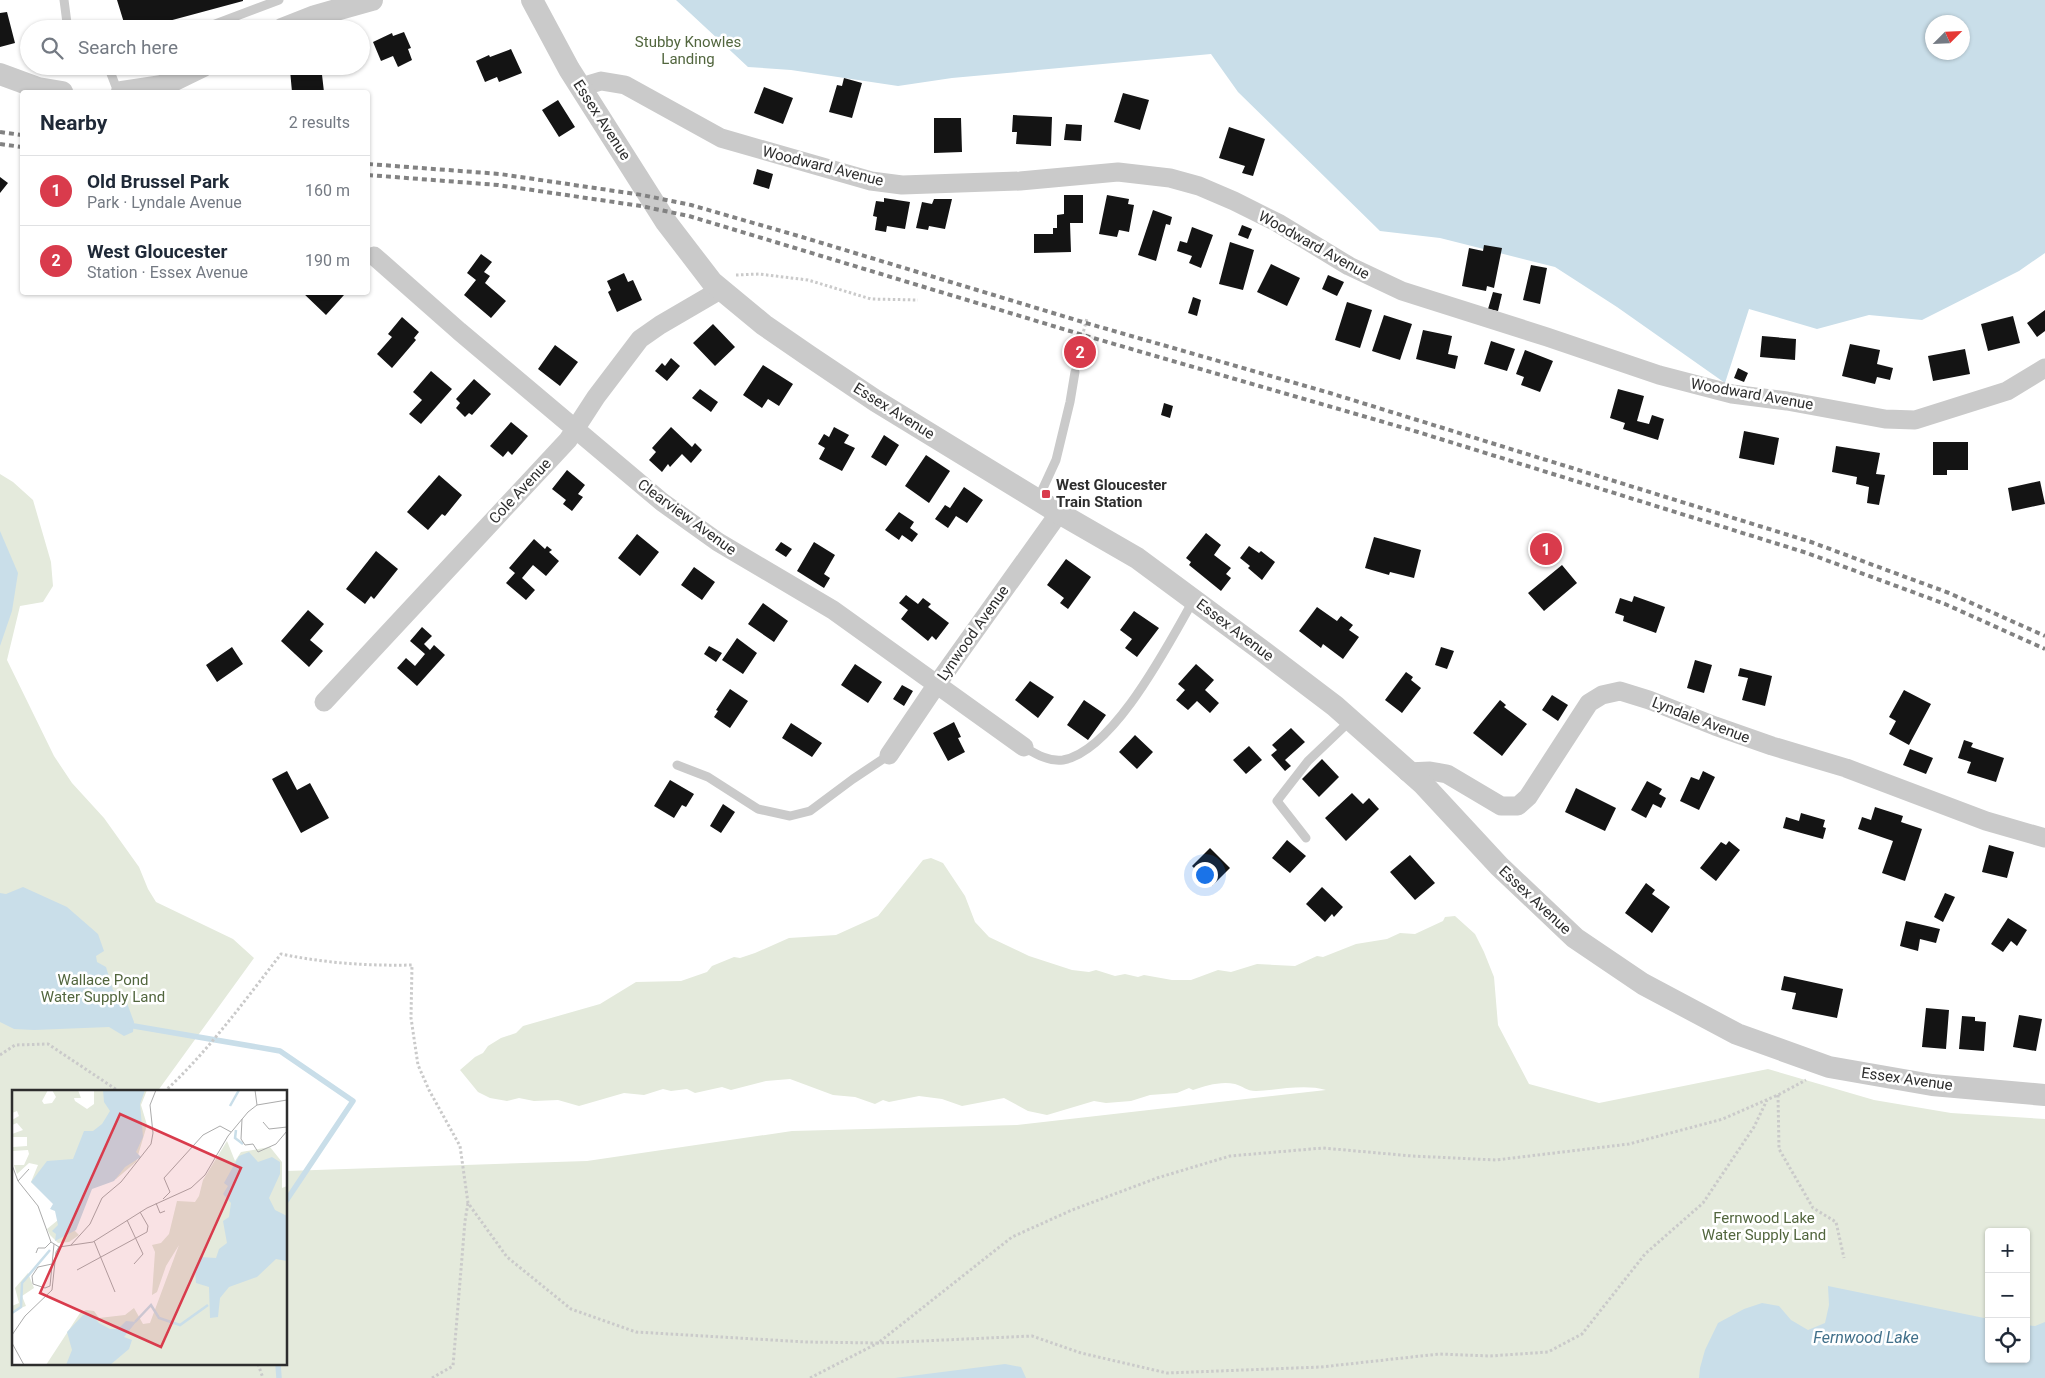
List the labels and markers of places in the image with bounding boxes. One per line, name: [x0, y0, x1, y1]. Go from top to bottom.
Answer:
pin: 2: [1064, 333, 1096, 371]
place label: West Gloucester Train Station: [1056, 476, 1167, 511]
marker: West Gloucester Train Station: [1040, 488, 1052, 500]
pin: 1: [1530, 530, 1562, 568]

